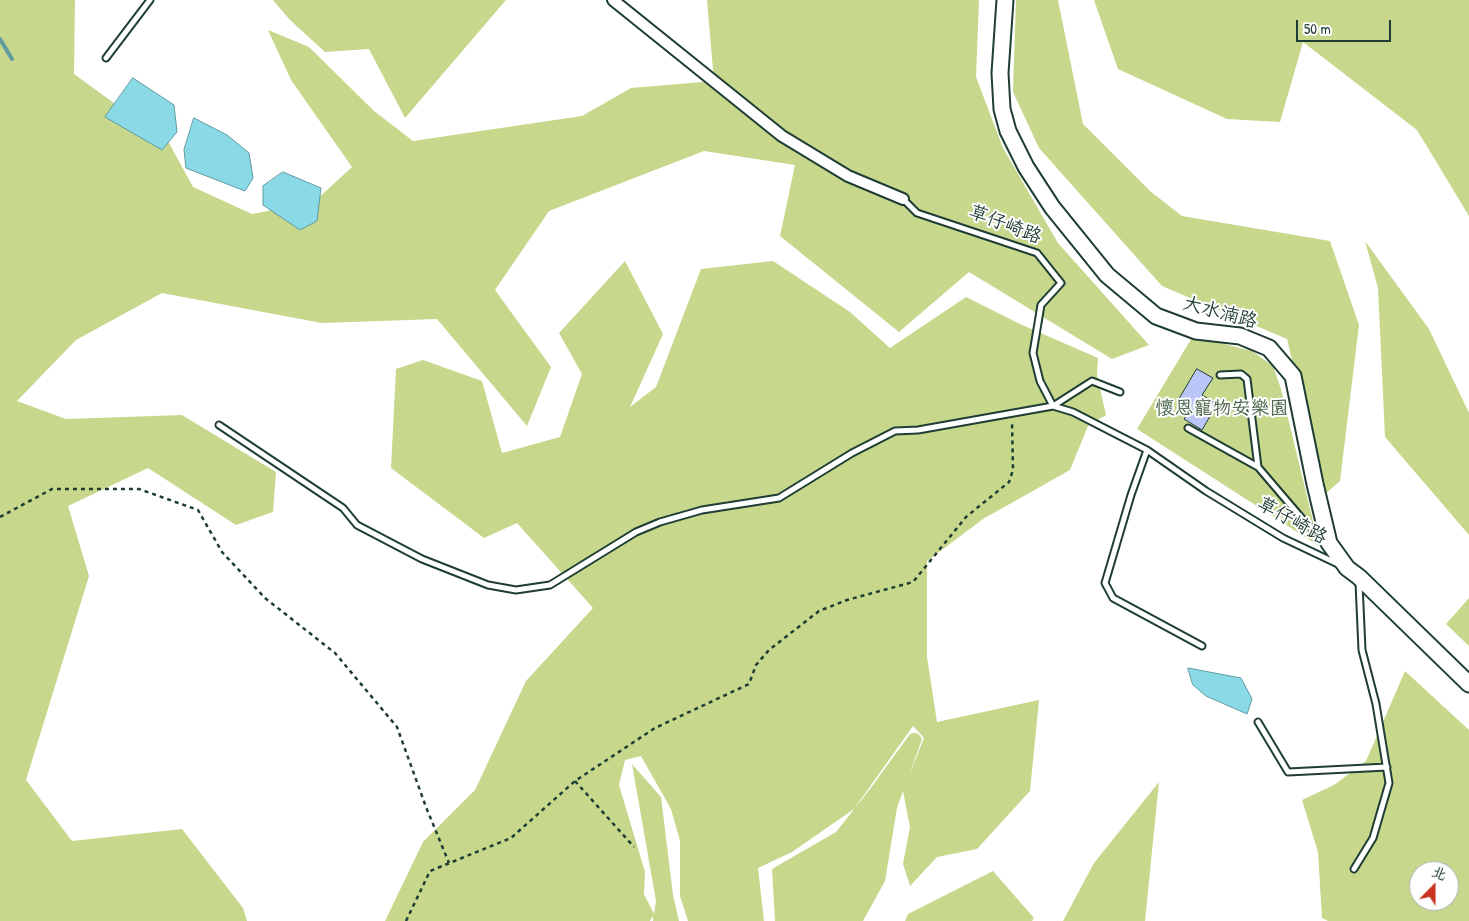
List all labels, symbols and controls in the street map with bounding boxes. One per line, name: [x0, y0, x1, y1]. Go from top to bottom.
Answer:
scale bar: [1299, 10, 1394, 42]
text: 50 m: [1304, 18, 1331, 39]
street label: 草仔崎路: [965, 201, 1045, 249]
street label: 大水湳路: [1180, 292, 1260, 334]
park label: 懷恩寵物安樂園: [1156, 398, 1288, 420]
street label: 草仔崎路: [1253, 493, 1331, 549]
north arrow: [1409, 861, 1459, 911]
text: 北: [1429, 861, 1449, 884]

